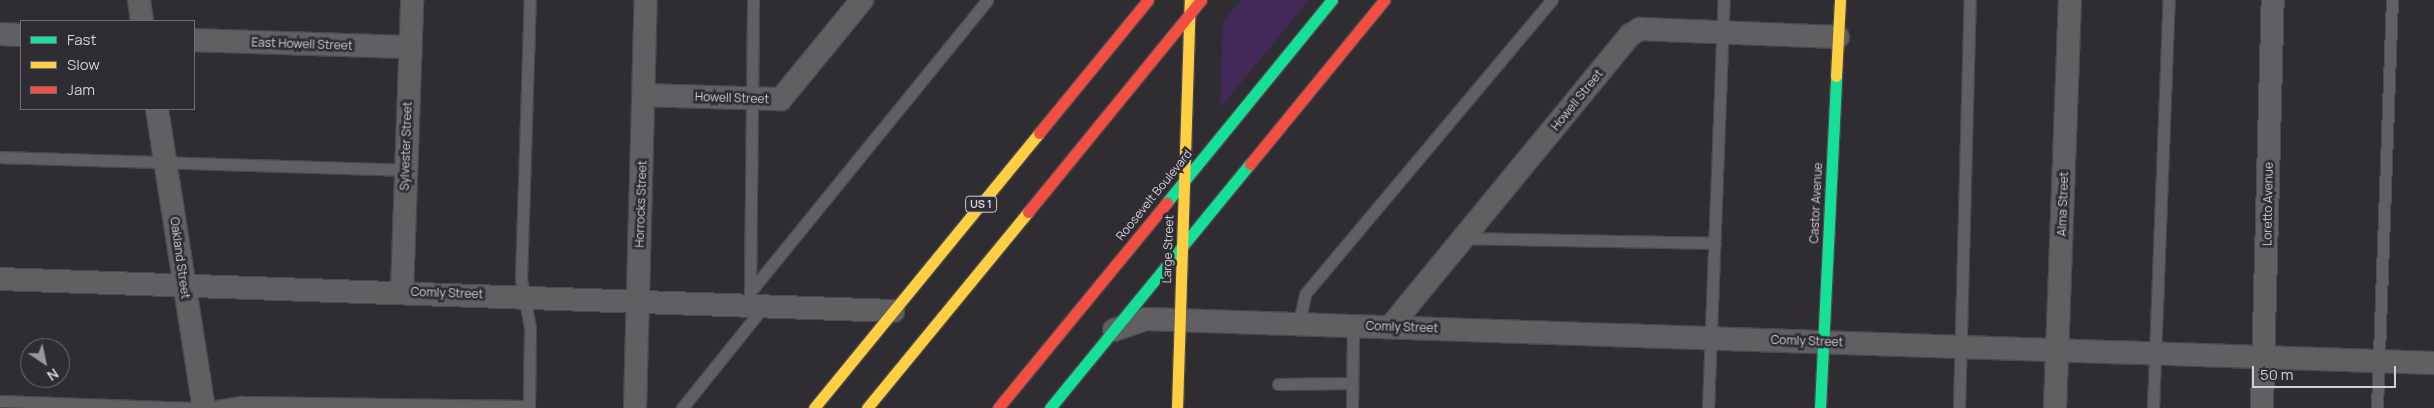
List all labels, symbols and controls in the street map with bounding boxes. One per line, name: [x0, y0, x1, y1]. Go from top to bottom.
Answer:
legend: [20, 20, 195, 110]
text: Fast: [67, 29, 96, 50]
street label: East Howell Street: [251, 35, 353, 53]
text: Slow: [67, 54, 100, 75]
street label: Howell Street: [1548, 67, 1606, 133]
text: Jam: [67, 79, 95, 100]
street label: Howell Street: [695, 90, 769, 106]
street label: Sylvester Street: [397, 101, 415, 191]
street label: Roosevelt Boulevard: [1113, 147, 1195, 243]
street label: Horrocks Street: [632, 160, 650, 248]
street label: Castor Avenue: [1807, 162, 1825, 244]
street label: Loretto Avenue: [2260, 162, 2276, 246]
street label: Alma Street: [2055, 171, 2071, 237]
road number: US 1: [965, 195, 997, 212]
street label: Large Street: [1160, 214, 1176, 284]
street label: Oakland Street: [167, 216, 193, 300]
street label: Comly Street: [410, 285, 484, 301]
street label: Comly Street: [1365, 319, 1439, 335]
street label: Comly Street: [1770, 333, 1844, 349]
north arrow: [20, 338, 70, 388]
scale bar: [2254, 356, 2398, 388]
text: N: [44, 364, 63, 386]
text: 50 m: [2260, 364, 2294, 385]

